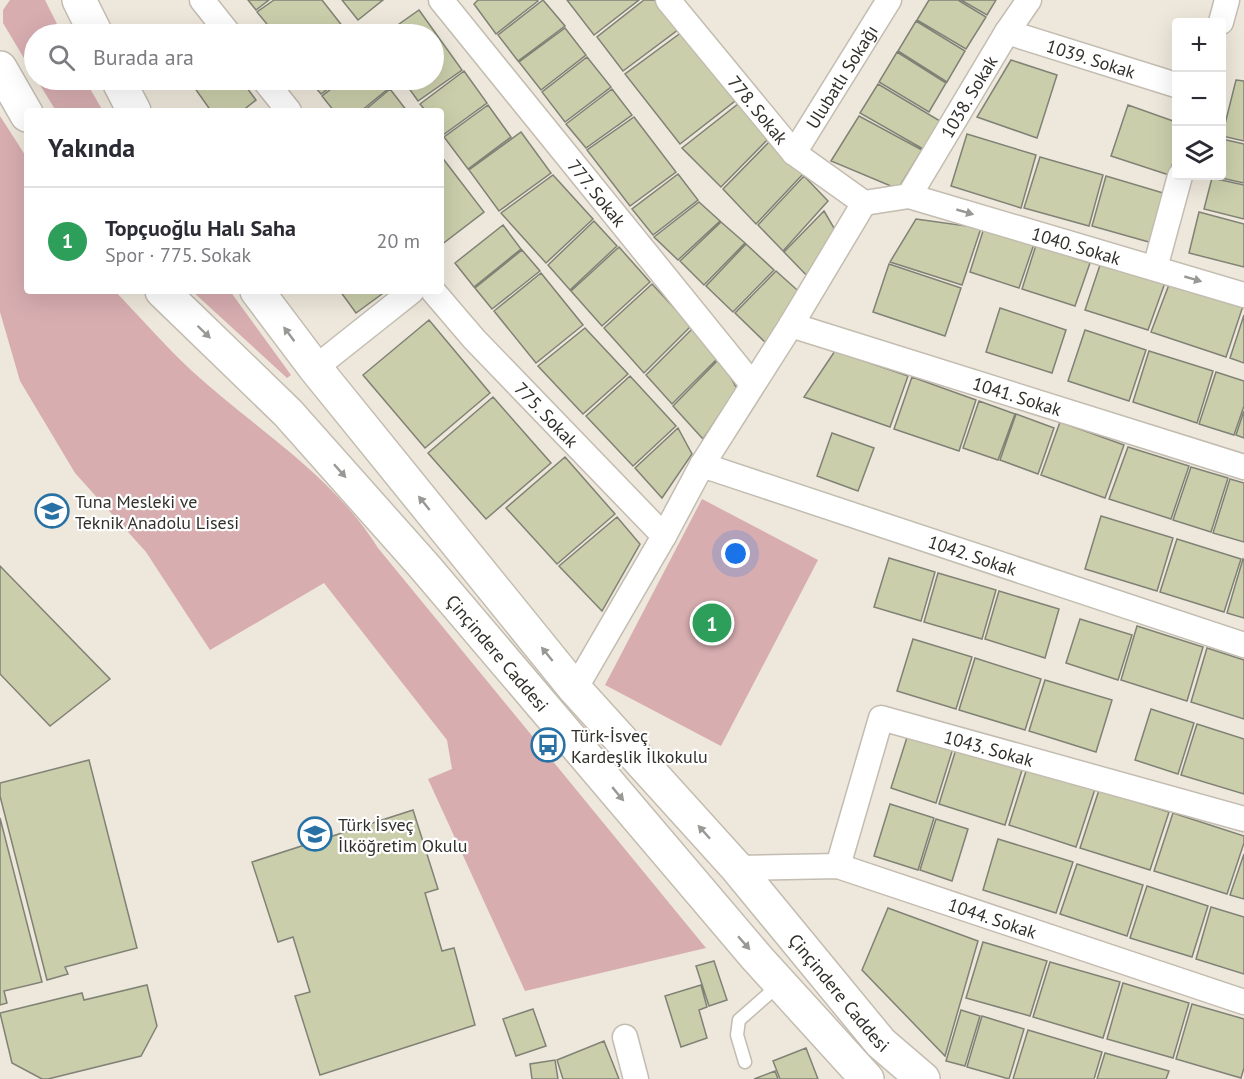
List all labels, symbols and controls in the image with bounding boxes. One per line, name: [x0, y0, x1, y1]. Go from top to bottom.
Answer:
map controls: [1172, 18, 1226, 180]
button: +: [1172, 18, 1226, 72]
street label: Ulubatlı Sokağı: [801, 20, 882, 133]
search box: [24, 24, 444, 90]
street label: 1039. Sokak: [1044, 34, 1139, 83]
icon: search: [45, 41, 78, 74]
text: Burada ara: [93, 43, 194, 71]
street label: 1038. Sokak: [935, 51, 1002, 142]
street label: 778. Sokak: [723, 71, 793, 149]
button: −: [1172, 72, 1226, 126]
button: layers: [1172, 126, 1226, 180]
text: Yakında: [48, 131, 135, 164]
street label: 777. Sokak: [563, 154, 631, 231]
one-way arrow: [956, 208, 974, 218]
text: Topçuoğlu Halı Saha: [105, 214, 296, 242]
street label: 1040. Sokak: [1029, 221, 1124, 270]
text: 1: [62, 228, 73, 254]
text: 20 m: [377, 228, 420, 254]
text: Spor · 775. Sokak: [105, 242, 251, 268]
one-way arrow: [1184, 275, 1202, 284]
one-way arrow: [197, 324, 211, 338]
one-way arrow: [283, 326, 296, 342]
street label: 1041. Sokak: [970, 371, 1065, 421]
street label: 775. Sokak: [510, 377, 584, 452]
one-way arrow: [333, 464, 347, 479]
place label: Tuna Mesleki ve Teknik Anadolu Lisesi: [75, 490, 239, 534]
school or university icon: Tuna Mesleki ve Teknik Anadolu Lisesi: [34, 493, 70, 529]
one-way arrow: [418, 496, 431, 511]
street label: 1042. Sokak: [925, 529, 1020, 580]
your location: [721, 539, 750, 568]
street label: Çinçindere Caddesi: [442, 590, 554, 716]
pin: 1: [692, 600, 732, 646]
one-way arrow: [540, 646, 553, 662]
place label: Türk-İsveç Kardeşlik İlkokulu: [571, 724, 708, 768]
street label: 1043. Sokak: [941, 725, 1037, 771]
bus stop icon: Türk-İsveç Kardeşlik İlkokulu: [530, 727, 566, 763]
one-way arrow: [611, 786, 624, 802]
place label: Türk İsveç İlköğretim Okulu: [338, 813, 467, 857]
school or university icon: Türk İsveç İlköğretim Okulu: [297, 816, 333, 852]
one-way arrow: [697, 824, 711, 839]
street label: 1044. Sokak: [945, 892, 1040, 943]
street label: Çinçindere Caddesi: [784, 928, 894, 1057]
one-way arrow: [737, 935, 750, 950]

